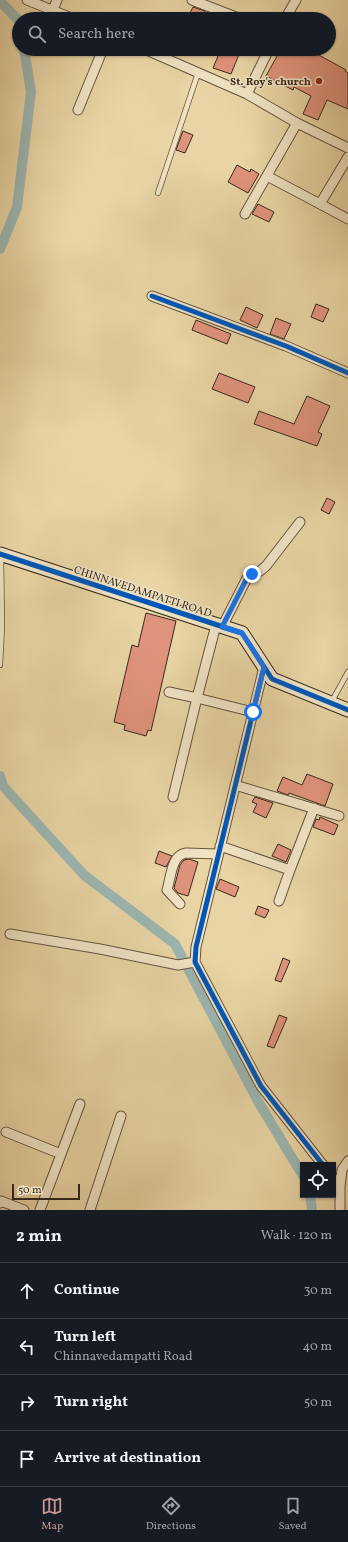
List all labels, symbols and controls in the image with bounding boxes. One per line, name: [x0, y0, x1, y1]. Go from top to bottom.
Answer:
search box: [12, 12, 336, 56]
icon: search: [26, 23, 48, 45]
text: Search here: [58, 24, 135, 45]
place label: St. Roy's church: [230, 75, 311, 90]
marker: St. Roy's church: [314, 76, 324, 86]
street label: CHINNAVEDAMPATTI ROAD: [72, 563, 213, 622]
route end: [243, 565, 261, 583]
route start: [244, 703, 262, 721]
map controls: [300, 1162, 336, 1198]
button: locate: [300, 1162, 336, 1198]
scale bar: [12, 1182, 80, 1201]
text: 50 m: [18, 1183, 42, 1198]
text: 2 min: [16, 1225, 62, 1248]
text: Walk · 120 m: [261, 1227, 332, 1245]
icon: ahead: [16, 1280, 38, 1302]
text: Continue: [54, 1280, 119, 1301]
text: 30 m: [304, 1282, 332, 1300]
text: Turn left: [54, 1327, 116, 1348]
icon: left: [16, 1336, 38, 1358]
text: 40 m: [303, 1338, 332, 1356]
text: Chinnavedampatti Road: [54, 1348, 193, 1366]
icon: right: [16, 1392, 38, 1414]
text: Turn right: [54, 1392, 128, 1413]
text: 50 m: [304, 1394, 332, 1412]
icon: arrive: [16, 1448, 38, 1470]
text: Arrive at destination: [54, 1448, 201, 1469]
tab: Map: [41, 1495, 63, 1534]
tab: Directions: [146, 1495, 196, 1534]
tab: Saved: [278, 1495, 307, 1534]

